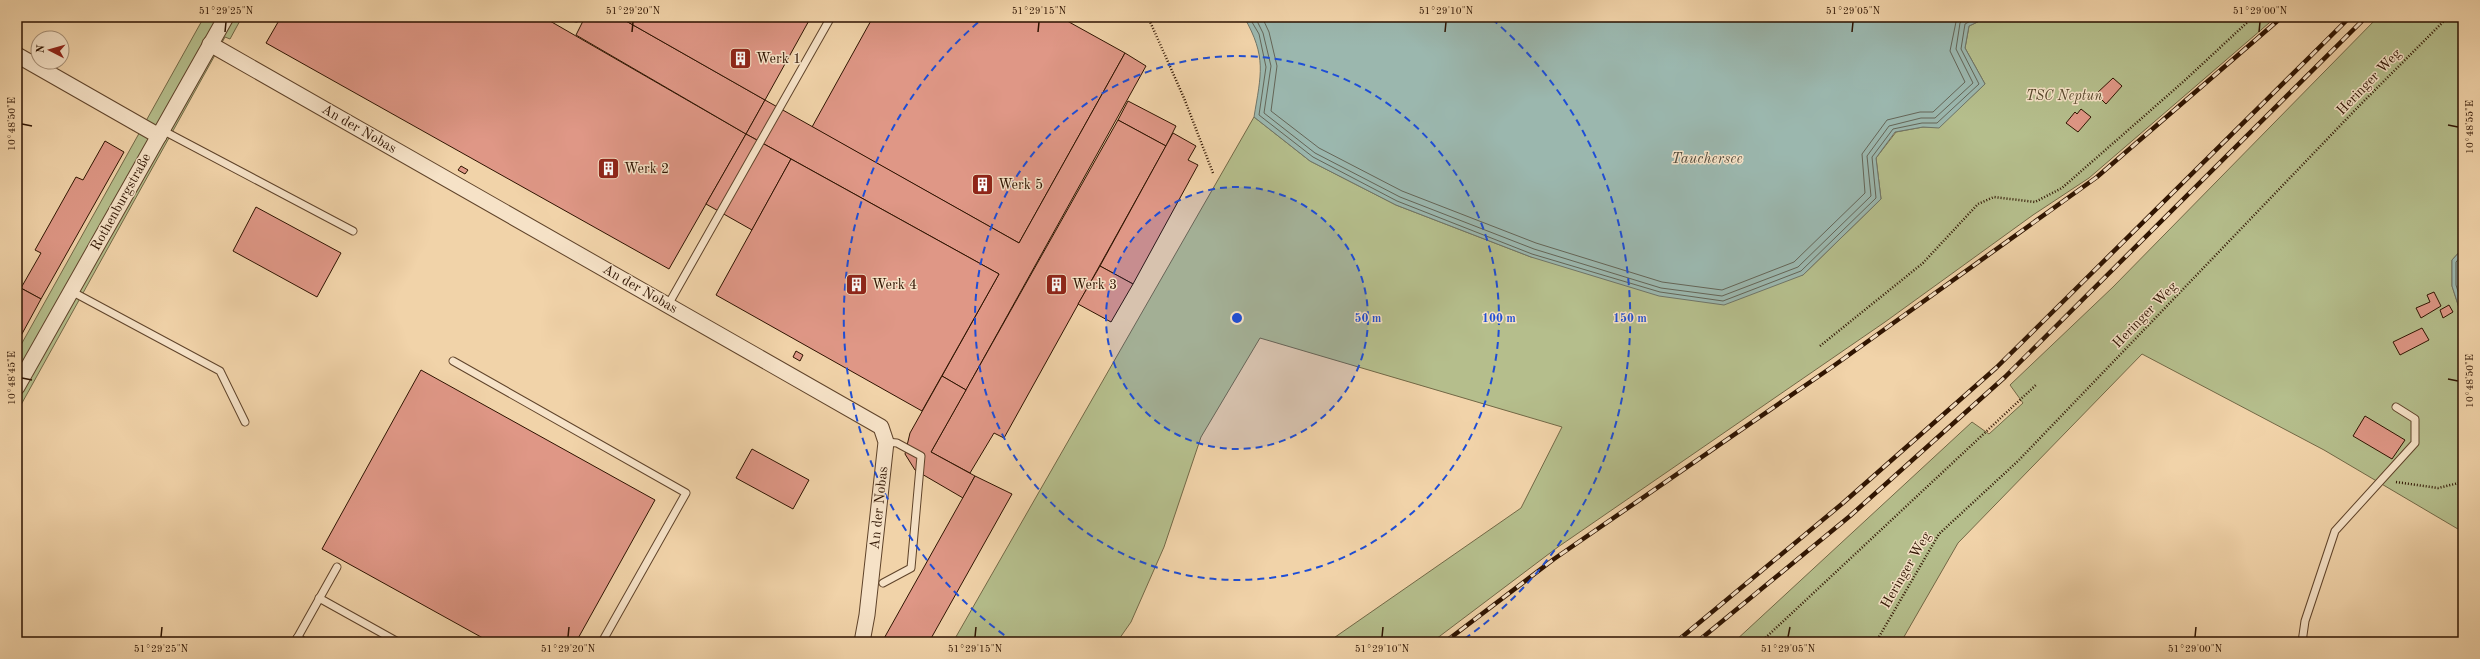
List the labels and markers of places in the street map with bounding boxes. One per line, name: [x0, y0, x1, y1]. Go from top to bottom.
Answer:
building icon: Werk 1: [727, 46, 753, 72]
place label: Werk 1: [756, 52, 801, 66]
building icon: Werk 2: [595, 156, 621, 182]
place label: Werk 2: [624, 162, 669, 176]
building icon: Werk 5: [970, 172, 996, 198]
place label: Werk 5: [998, 178, 1043, 192]
building icon: Werk 4: [844, 272, 870, 298]
building icon: Werk 3: [1044, 272, 1070, 298]
place label: Werk 4: [872, 278, 917, 292]
place label: Werk 3: [1072, 278, 1117, 292]
centre of rings: [1230, 311, 1244, 325]

